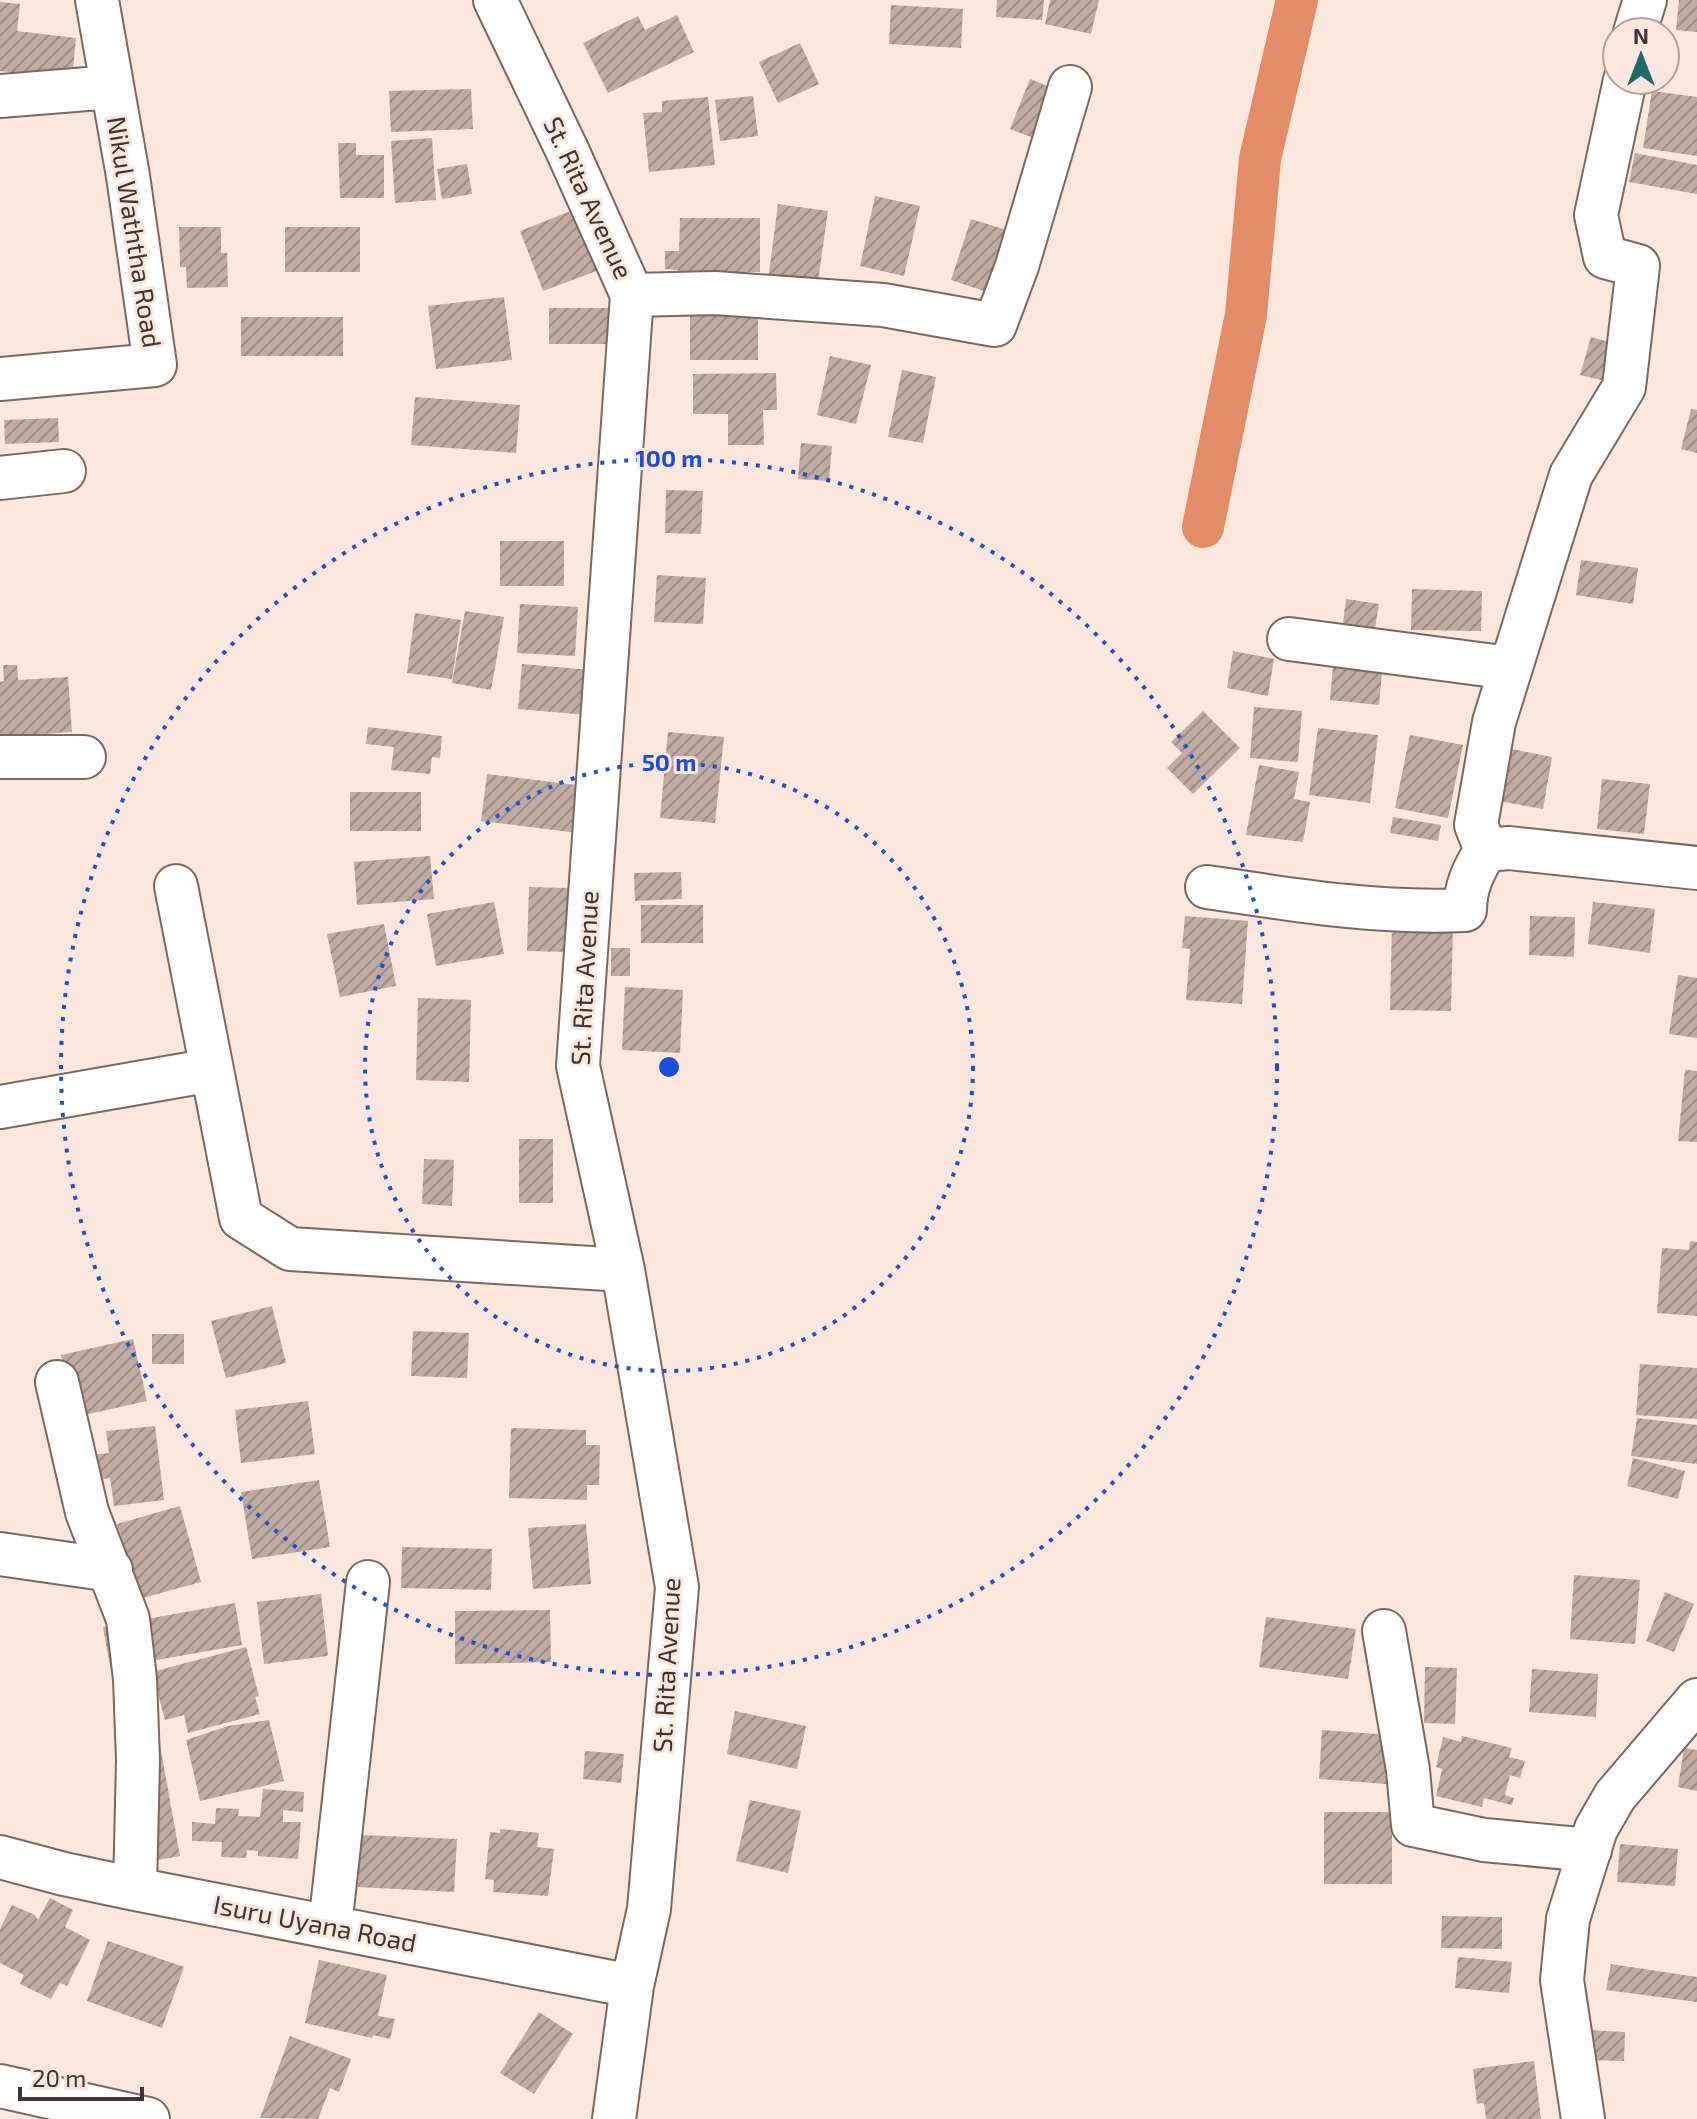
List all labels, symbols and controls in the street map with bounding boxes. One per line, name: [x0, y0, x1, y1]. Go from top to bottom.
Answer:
north arrow: [1601, 16, 1681, 96]
text: N: [1633, 22, 1649, 48]
street label: St. Rita Avenue: [538, 111, 640, 283]
street label: Nikul Waththa Road: [102, 114, 169, 350]
text: 100 m: [636, 443, 702, 472]
text: 50 m: [642, 747, 696, 776]
street label: St. Rita Avenue: [563, 890, 604, 1066]
centre of rings: [655, 1053, 683, 1081]
street label: St. Rita Avenue: [645, 1577, 686, 1753]
street label: Isuru Uyana Road: [211, 1888, 419, 1957]
scale bar: [20, 2051, 142, 2101]
text: 20 m: [32, 2063, 86, 2092]

